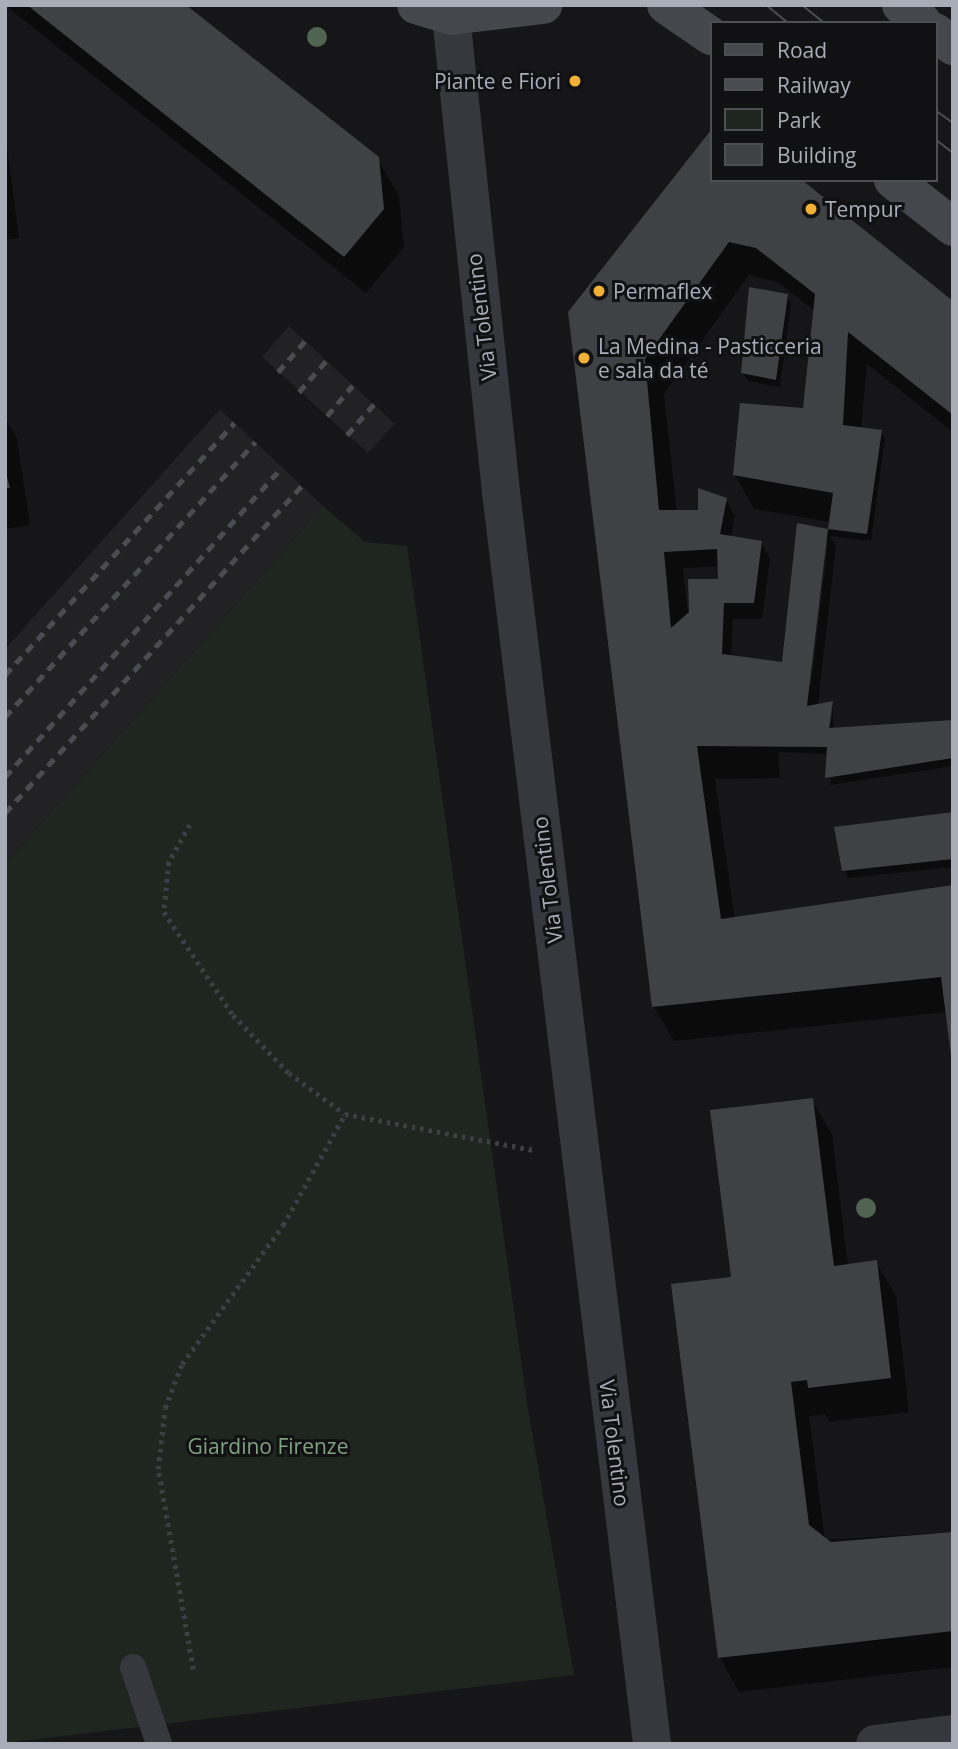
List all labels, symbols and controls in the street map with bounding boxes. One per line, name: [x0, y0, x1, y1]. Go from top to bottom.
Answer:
legend: [710, 21, 937, 182]
text: Road: [777, 36, 827, 64]
place label: Piante e Fiori: [434, 68, 561, 94]
text: Railway: [777, 71, 851, 99]
marker: Piante e Fiori: [567, 73, 583, 89]
text: Park: [777, 106, 821, 134]
text: Building: [777, 141, 856, 169]
place label: Tempur: [825, 196, 902, 222]
marker: Tempur: [803, 201, 819, 217]
street label: Via Tolentino: [461, 252, 501, 382]
place label: Permaflex: [613, 278, 712, 304]
marker: Permaflex: [591, 283, 607, 299]
place label: La Medina - Pasticceria e sala da té: [598, 333, 822, 383]
marker: La Medina - Pasticceria e sala da té: [576, 350, 592, 366]
street label: Via Tolentino: [527, 815, 567, 945]
street label: Via Tolentino: [595, 1378, 635, 1508]
park label: Giardino Firenze: [188, 1433, 348, 1459]

